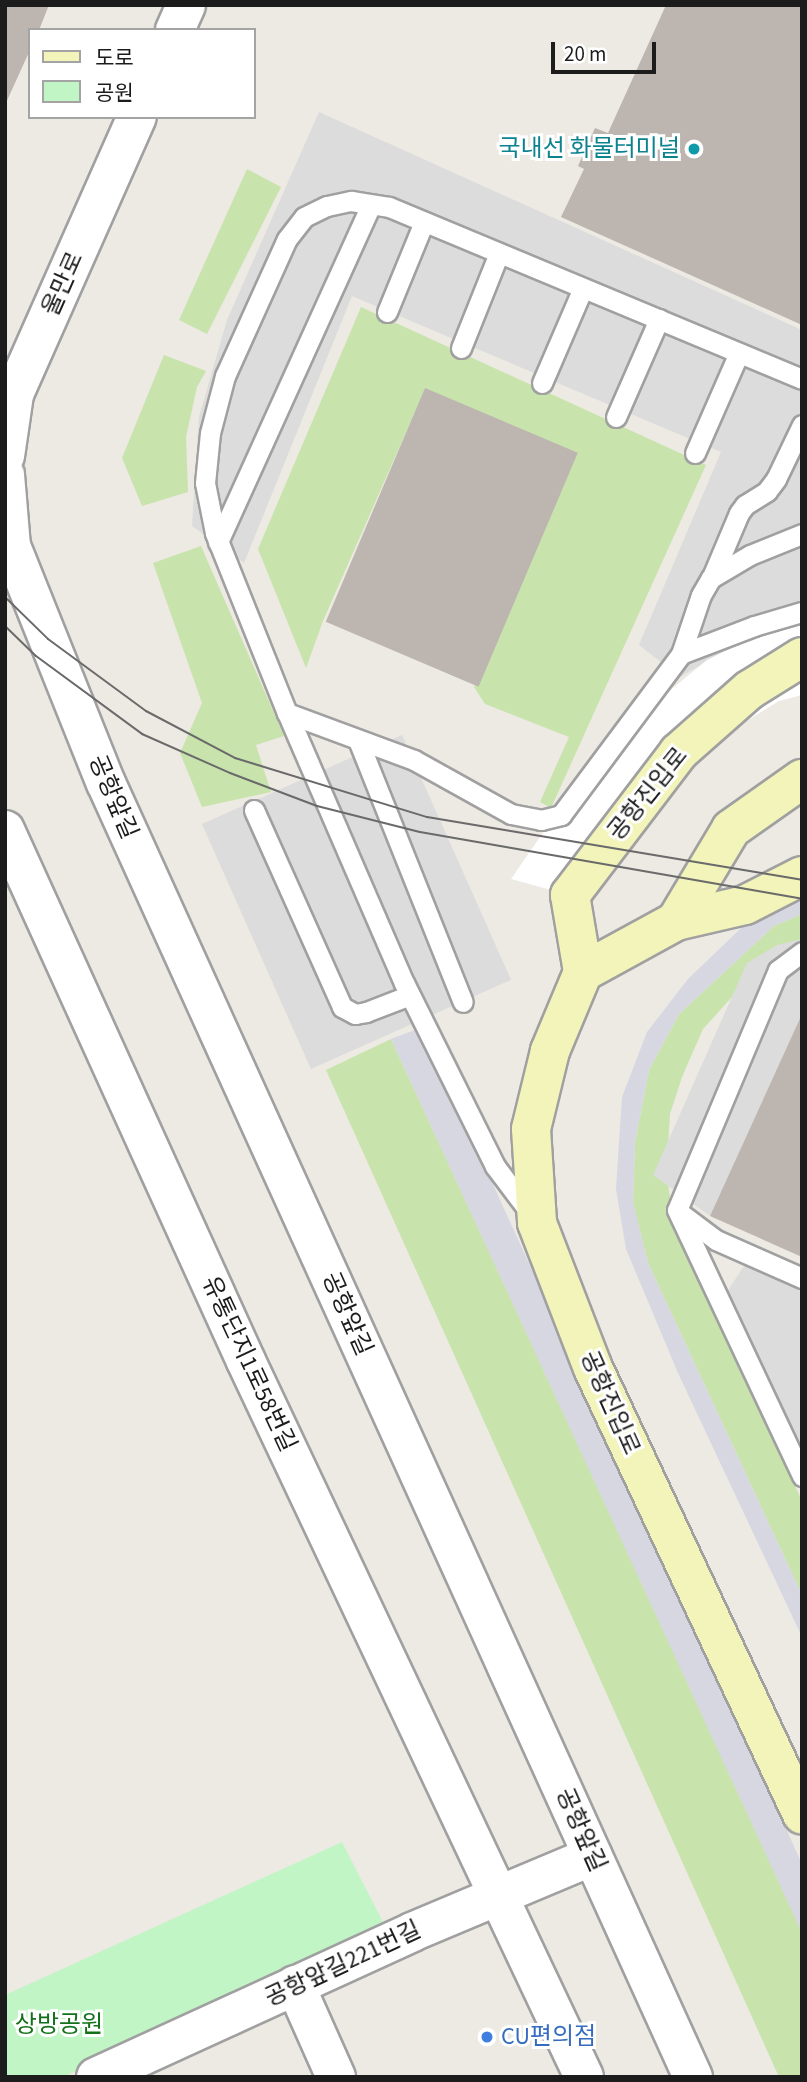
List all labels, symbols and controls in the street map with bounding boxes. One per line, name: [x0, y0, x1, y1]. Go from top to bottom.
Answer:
legend: [28, 28, 256, 119]
scale bar: [555, 28, 660, 72]
text: 20 m: [564, 39, 606, 69]
text: 도로: [95, 43, 134, 73]
text: 공원: [95, 78, 134, 108]
place label: 국내선 화물터미널: [499, 135, 680, 163]
marker: 국내선 화물터미널: [686, 141, 702, 157]
street label: 울만로: [36, 248, 90, 320]
street label: 공항진입로: [602, 742, 694, 846]
street label: 공항앞길: [82, 751, 144, 843]
street label: 공항앞길: [316, 1268, 378, 1360]
street label: 유통단지1로58번길: [196, 1272, 302, 1456]
street label: 공항진입로: [574, 1347, 646, 1459]
street label: 공항앞길: [550, 1784, 612, 1876]
street label: 공항앞길221번길: [261, 1915, 425, 2013]
park label: 상방공원: [15, 2011, 103, 2039]
place label: CU편의점: [501, 2023, 596, 2051]
marker: CU편의점: [479, 2029, 495, 2045]

